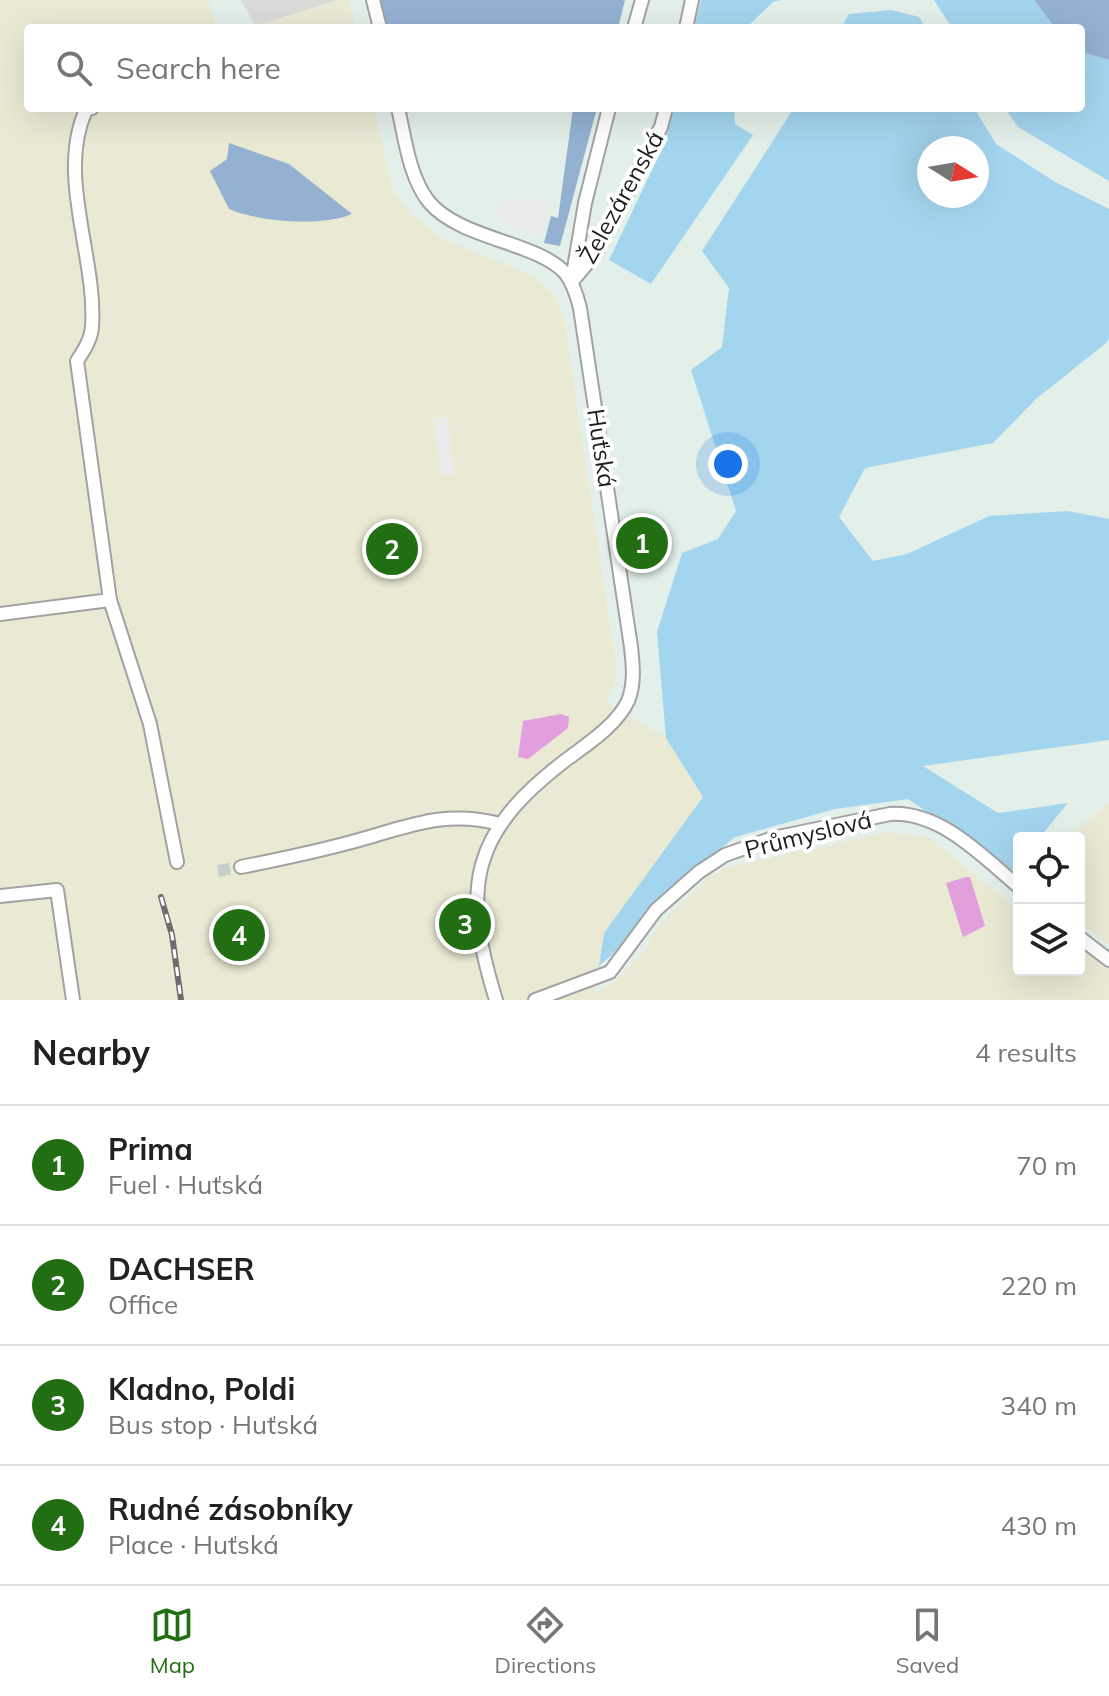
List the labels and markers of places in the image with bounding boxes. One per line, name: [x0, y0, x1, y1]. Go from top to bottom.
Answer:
pin: 1: [616, 513, 668, 573]
pin: 2: [366, 519, 418, 579]
pin: 3: [439, 894, 491, 954]
pin: 4: [213, 905, 265, 965]

